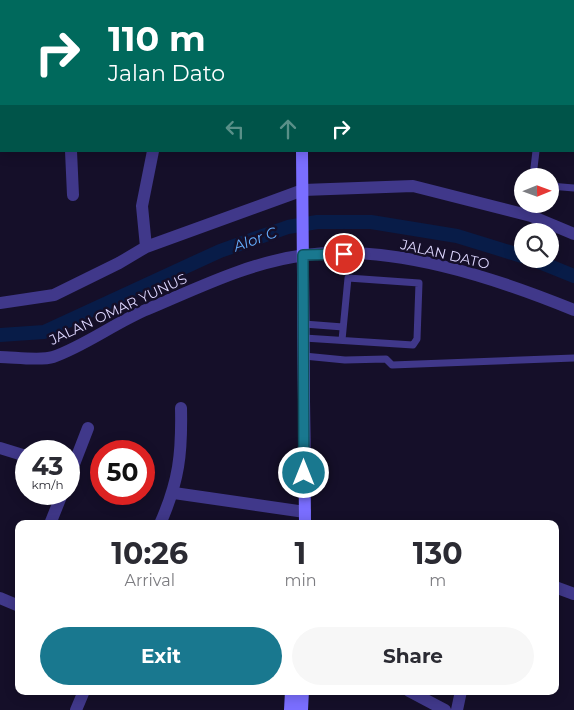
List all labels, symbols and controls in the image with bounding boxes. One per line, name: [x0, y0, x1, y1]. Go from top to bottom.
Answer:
text: 110 m: [108, 17, 206, 60]
icon: right: [25, 20, 90, 85]
text: Jalan Dato: [108, 60, 225, 87]
icon: left: [221, 115, 249, 143]
icon: ahead: [274, 115, 302, 143]
icon: right: [327, 115, 355, 143]
north arrow: [514, 168, 559, 212]
map controls: [514, 168, 559, 268]
water label: Alor C: [230, 222, 280, 256]
button: search: [514, 223, 559, 268]
pin: [323, 233, 365, 275]
street label: JALAN DATO: [398, 235, 491, 273]
icon: arrive: [330, 240, 358, 268]
street label: JALAN OMAR YUNUS: [45, 269, 190, 349]
speed limit sign: 50: [90, 440, 155, 505]
position arrow: [277, 446, 329, 498]
text: 43: [32, 451, 63, 481]
text: km/h: [31, 477, 64, 492]
text: 10:26: [111, 535, 188, 572]
text: 1: [295, 535, 306, 572]
text: 130: [413, 535, 463, 572]
text: Arrival: [124, 571, 175, 590]
text: min: [284, 571, 317, 590]
text: m: [429, 571, 446, 590]
button: Exit: [40, 627, 282, 685]
button: Share: [292, 627, 534, 685]

